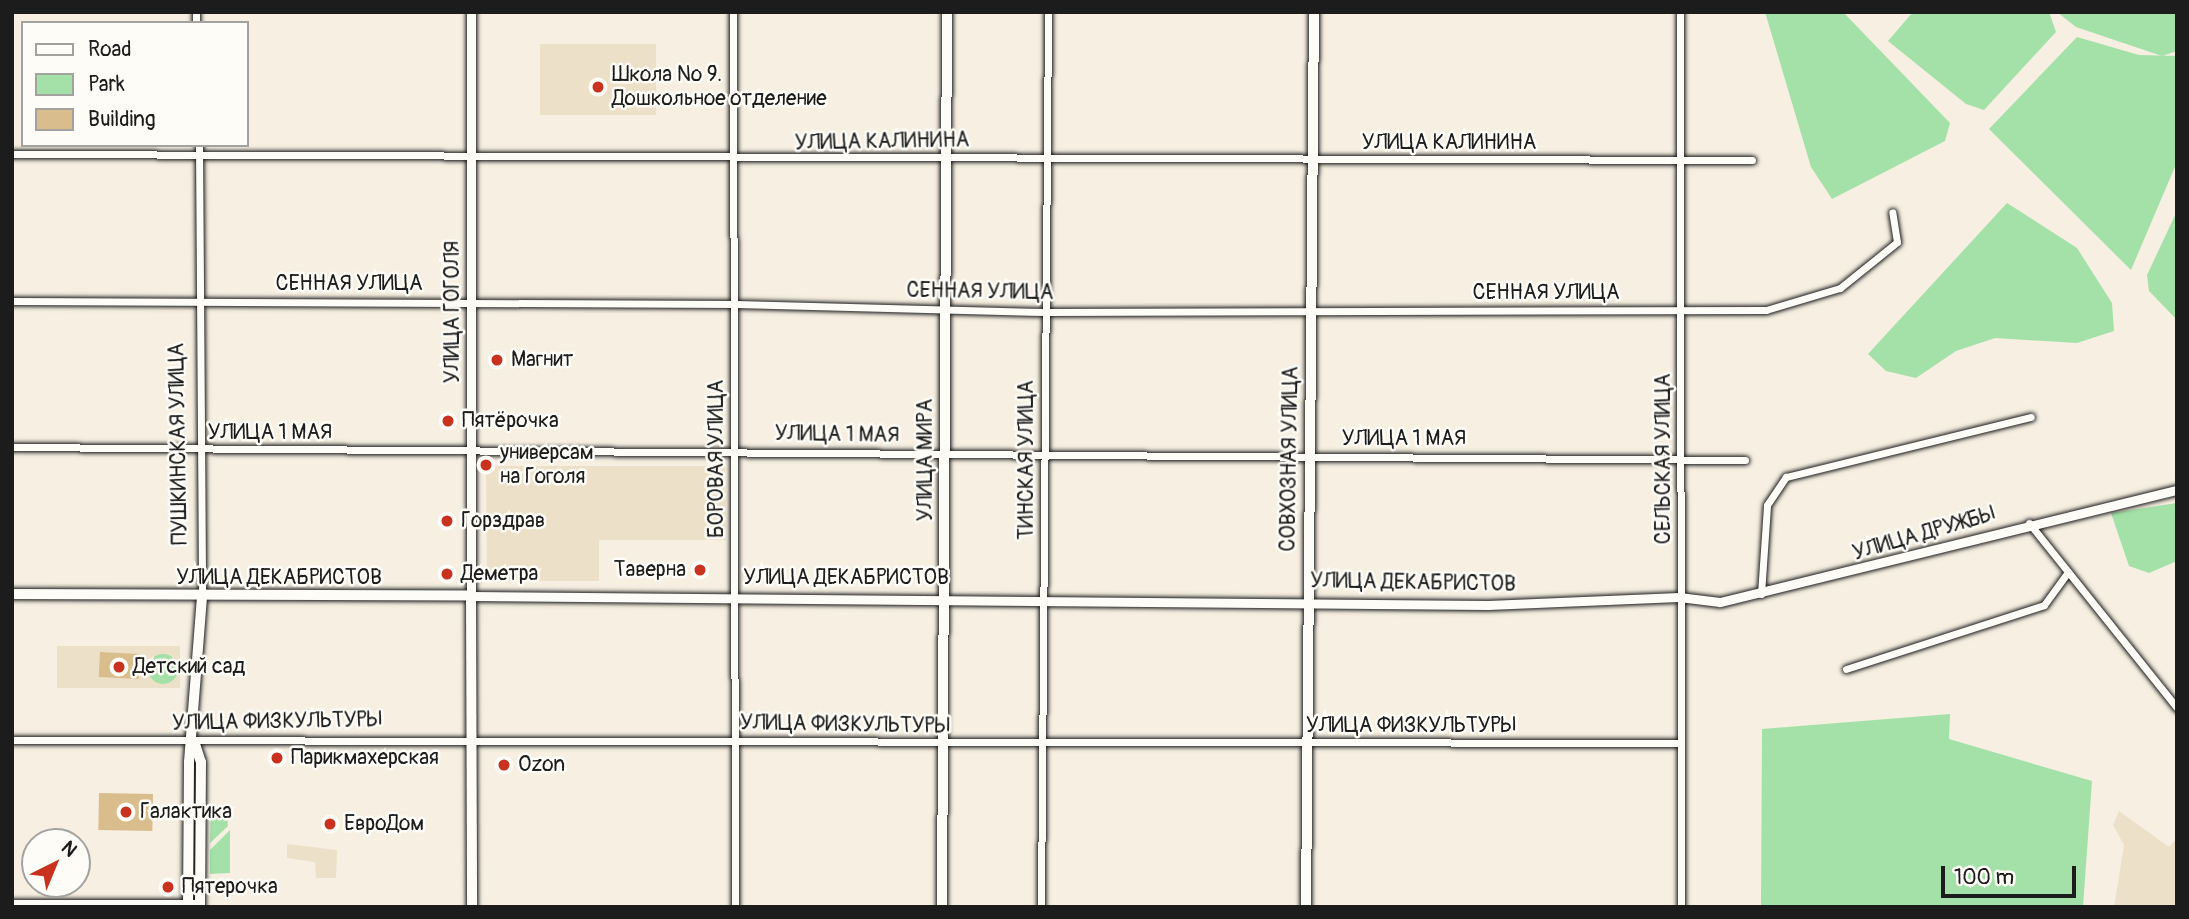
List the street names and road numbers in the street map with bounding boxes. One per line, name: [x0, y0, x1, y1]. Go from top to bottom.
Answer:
street label: УЛИЦА КАЛИНИНА: [794, 128, 970, 156]
street label: УЛИЦА КАЛИНИНА: [1362, 130, 1536, 156]
street label: УЛИЦА ГОГОЛЯ: [440, 241, 466, 383]
street label: СЕННАЯ УЛИЦА: [275, 271, 423, 297]
street label: СЕННАЯ УЛИЦА: [906, 278, 1054, 306]
street label: СЕННАЯ УЛИЦА: [1472, 280, 1620, 306]
street label: ПУШКИНСКАЯ УЛИЦА: [165, 343, 193, 545]
street label: СОВХОЗНАЯ УЛИЦА: [1276, 366, 1304, 552]
street label: СЕЛЬСКАЯ УЛИЦА: [1651, 374, 1677, 544]
street label: БОРОВАЯ УЛИЦА: [704, 380, 730, 538]
street label: ТИНСКАЯ УЛИЦА: [1014, 380, 1040, 540]
street label: УЛИЦА МИРА: [913, 399, 939, 521]
street label: УЛИЦА 1 МАЯ: [208, 420, 332, 446]
street label: УЛИЦА 1 МАЯ: [775, 421, 899, 449]
street label: УЛИЦА 1 МАЯ: [1342, 426, 1466, 452]
street label: УЛИЦА ДРУЖБЫ: [1850, 502, 1998, 566]
street label: УЛИЦА ДЕКАБРИСТОВ: [176, 565, 382, 591]
street label: УЛИЦА ДЕКАБРИСТОВ: [743, 565, 949, 591]
street label: УЛИЦА ДЕКАБРИСТОВ: [1310, 569, 1516, 597]
street label: УЛИЦА ФИЗКУЛЬТУРЫ: [172, 708, 382, 736]
street label: УЛИЦА ФИЗКУЛЬТУРЫ: [740, 711, 950, 739]
street label: УЛИЦА ФИЗКУЛЬТУРЫ: [1306, 713, 1516, 739]

